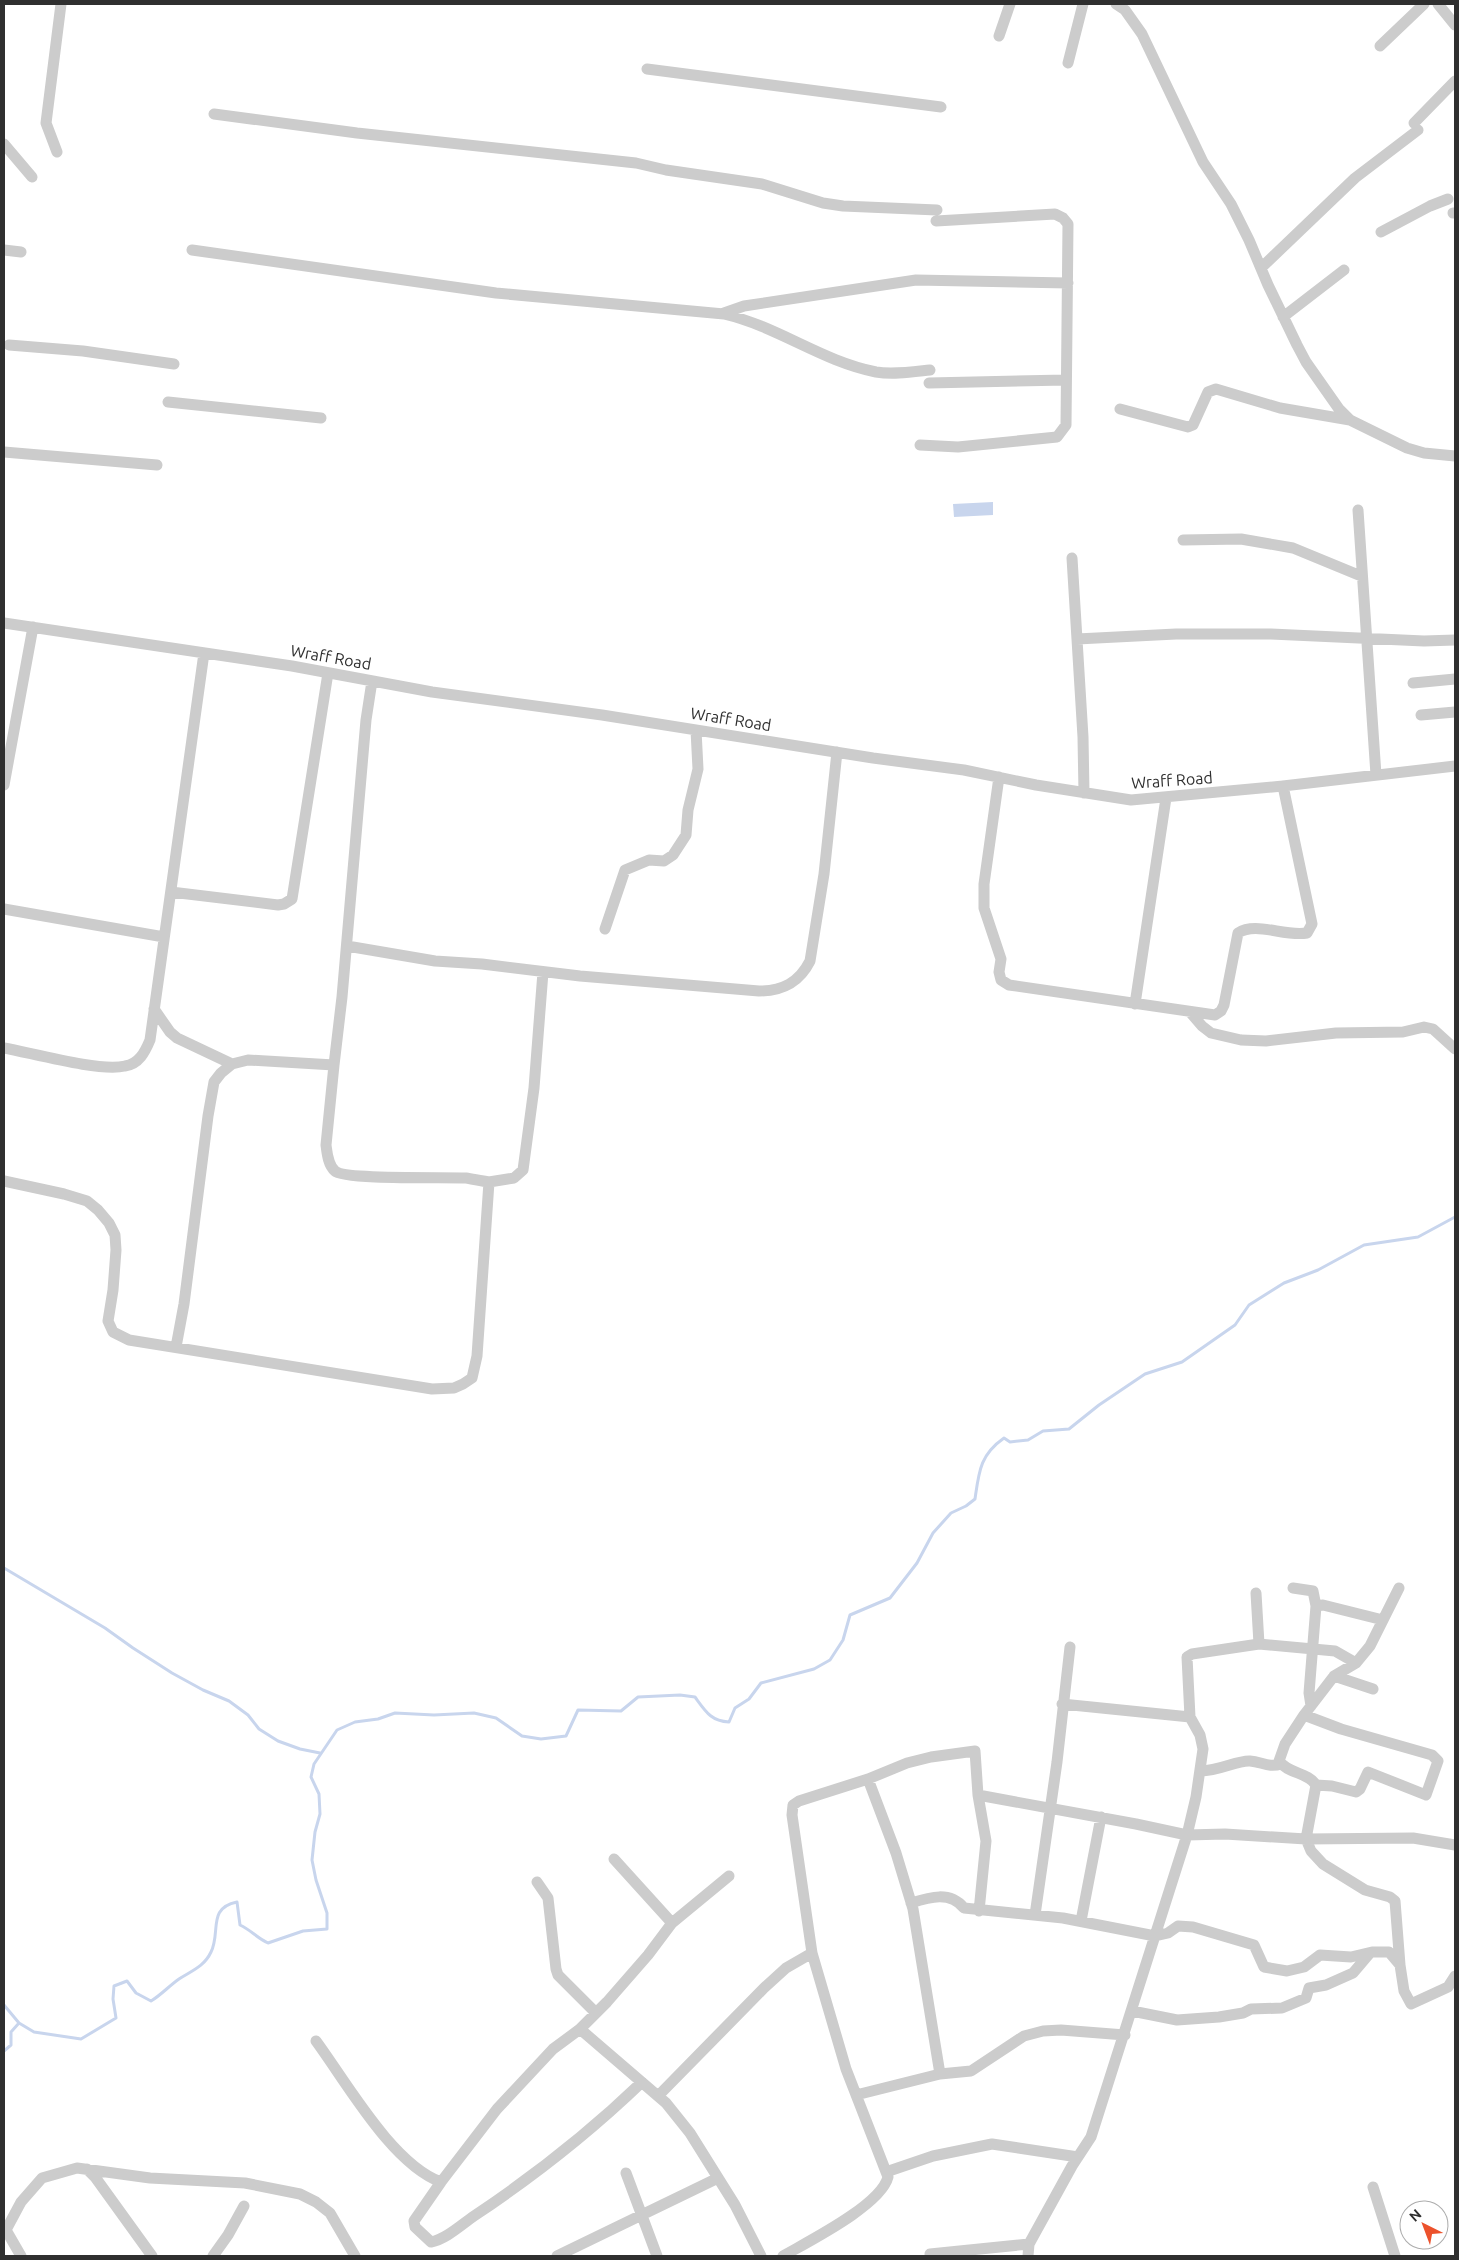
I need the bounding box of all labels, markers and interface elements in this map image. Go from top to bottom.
street label: Wraff Road [289,641,373,673]
street label: Wraff Road [689,704,773,734]
street label: Wraff Road [1131,768,1213,792]
north arrow [1399,2200,1449,2250]
text: N [1406,2206,1425,2225]

